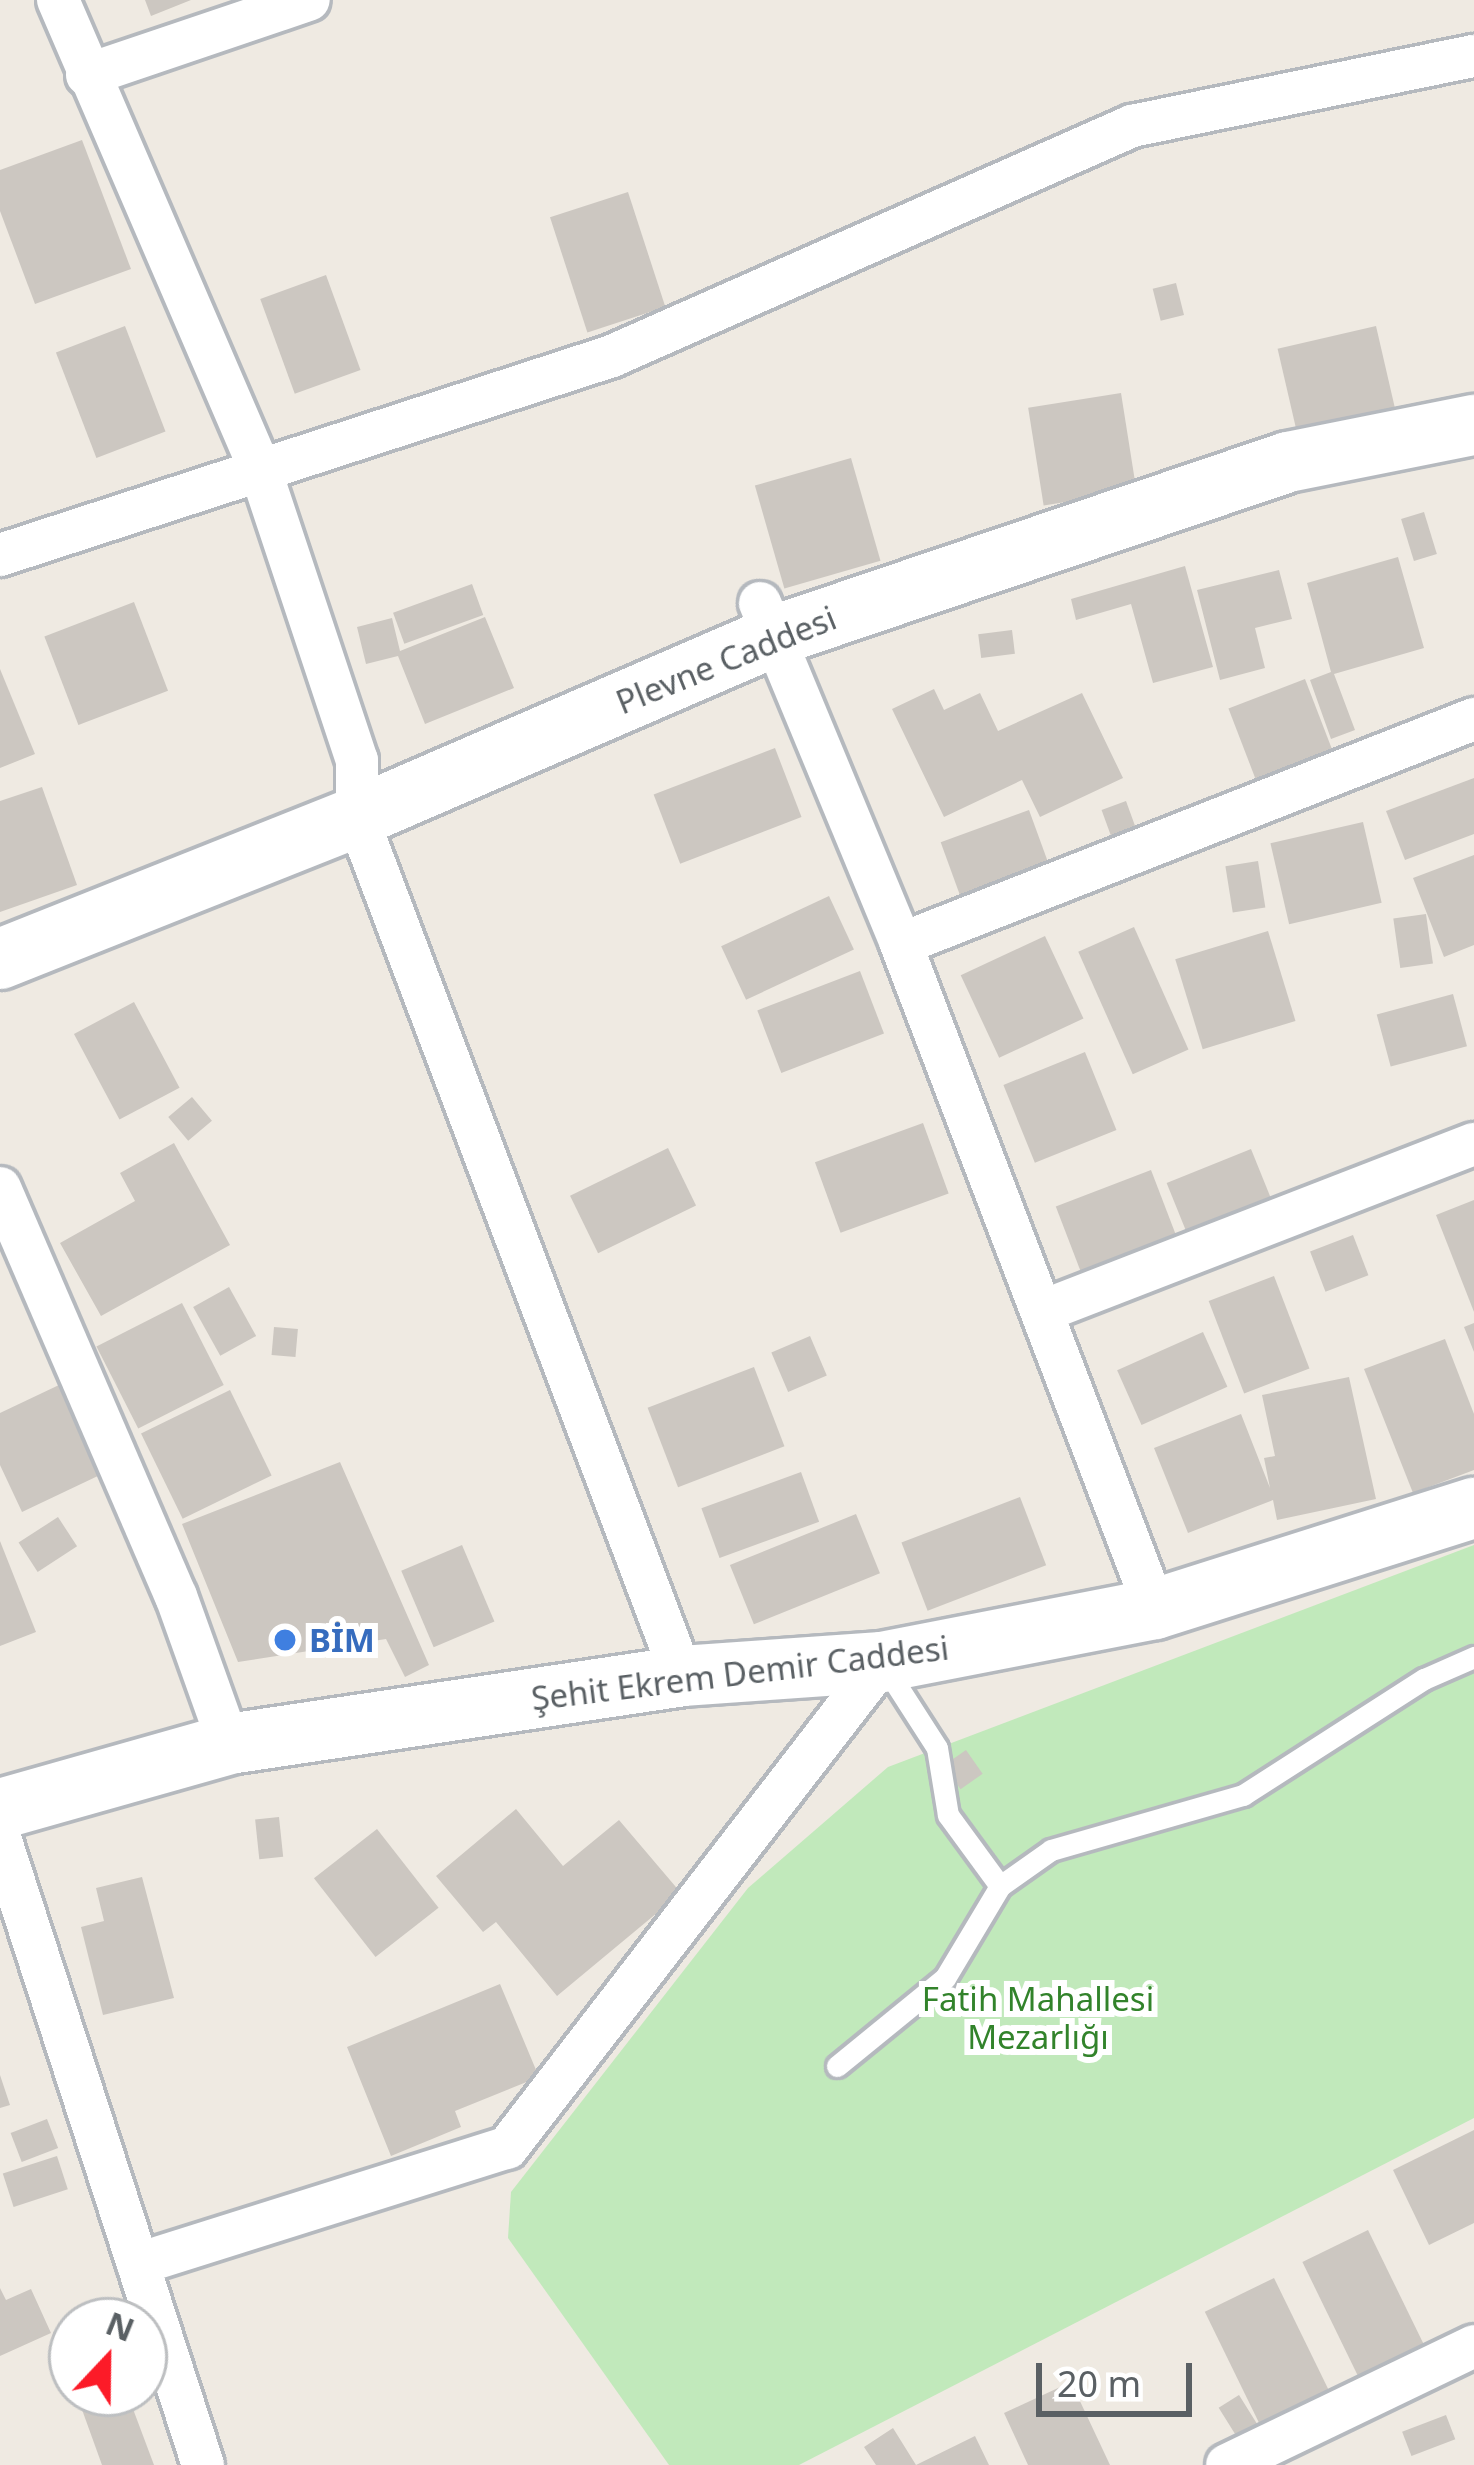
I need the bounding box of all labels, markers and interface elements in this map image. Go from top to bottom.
street label: Plevne Caddesi [610,598,842,722]
place label: BİM [309,1620,375,1660]
marker: BİM [272,1627,298,1653]
street label: Şehit Ekrem Demir Caddesi [529,1628,951,1718]
park label: Fatih Mahallesi Mezarlığı [922,1979,1154,2057]
north arrow [48,2297,168,2417]
text: N [100,2300,141,2352]
scale bar [1042,2339,1198,2413]
text: 20 m [1057,2359,1141,2408]

